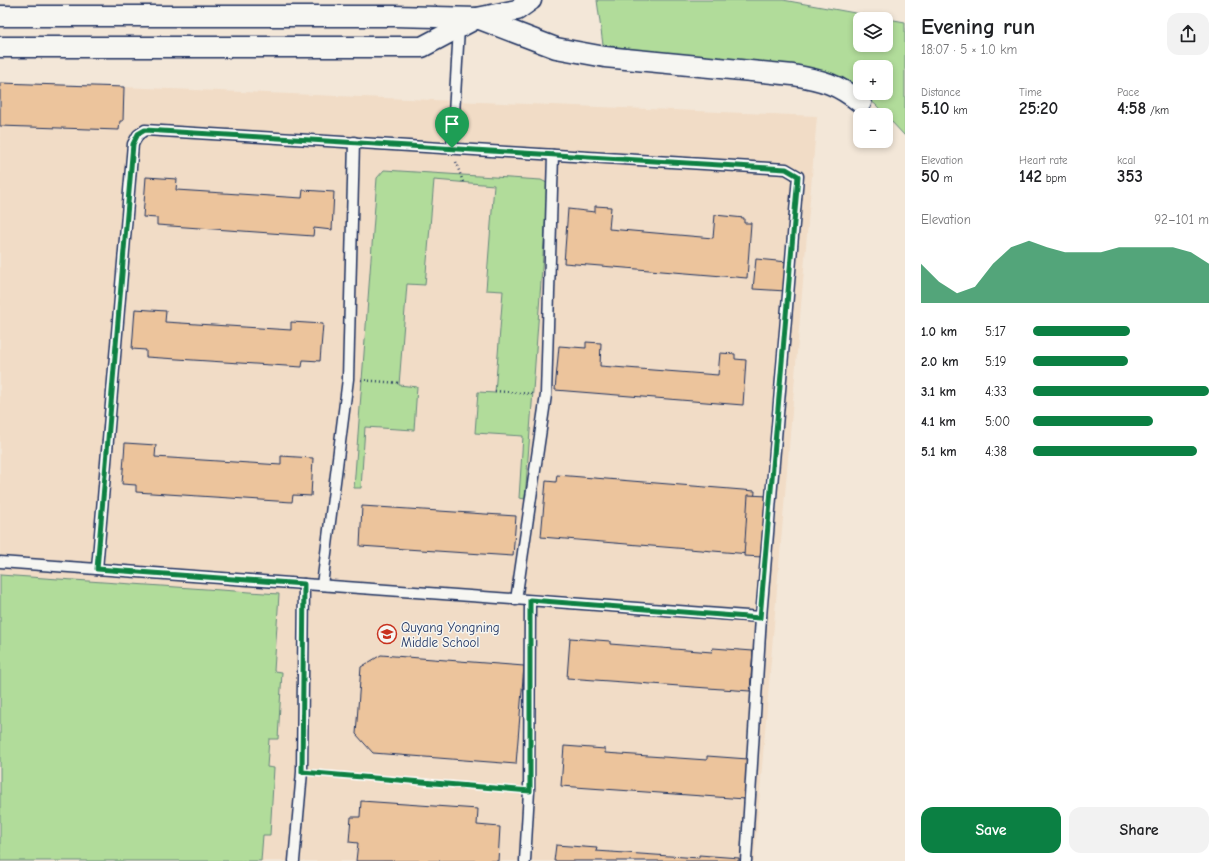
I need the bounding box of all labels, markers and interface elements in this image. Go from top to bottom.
map controls [853,12,893,148]
button: layers [853,12,893,52]
button: share [1167,13,1209,55]
text: Evening run [921,14,1035,40]
text: 18:07 · 5 × 1.0 km [921,42,1017,57]
button: + [853,60,893,100]
text: Distance [921,86,960,99]
text: Time [1019,86,1042,99]
text: Pace [1117,86,1139,99]
text: 5.10 [921,99,950,118]
text: 25:20 [1019,99,1058,118]
text: 4:58 [1117,99,1146,118]
text: km [950,104,968,117]
text: /km [1146,104,1169,117]
pin [435,107,469,148]
button: − [853,108,893,148]
icon: arrive [441,113,463,135]
text: Elevation [921,154,963,167]
text: Heart rate [1019,154,1068,167]
text: kcal [1117,154,1135,167]
text: 50 [921,167,940,186]
text: 142 [1019,167,1042,186]
text: 353 [1117,167,1143,186]
text: m [940,172,953,185]
text: bpm [1042,172,1066,185]
text: Elevation [921,212,971,227]
text: 92–101 m [1154,212,1209,227]
text: 1.0 km [921,324,957,339]
text: 5:17 [985,324,1006,339]
text: 2.0 km [921,354,959,369]
text: 5:19 [985,354,1006,369]
text: 3.1 km [921,384,956,399]
text: 4:33 [985,384,1007,399]
text: 4.1 km [921,414,956,429]
text: 5:00 [985,414,1010,429]
text: 5.1 km [921,444,957,459]
text: 4:38 [985,444,1007,459]
place label: Quyang Yongning Middle School [401,620,500,650]
school or university icon: Quyang Yongning Middle School [376,623,398,645]
button: Save [921,807,1061,853]
button: Share [1069,807,1209,853]

